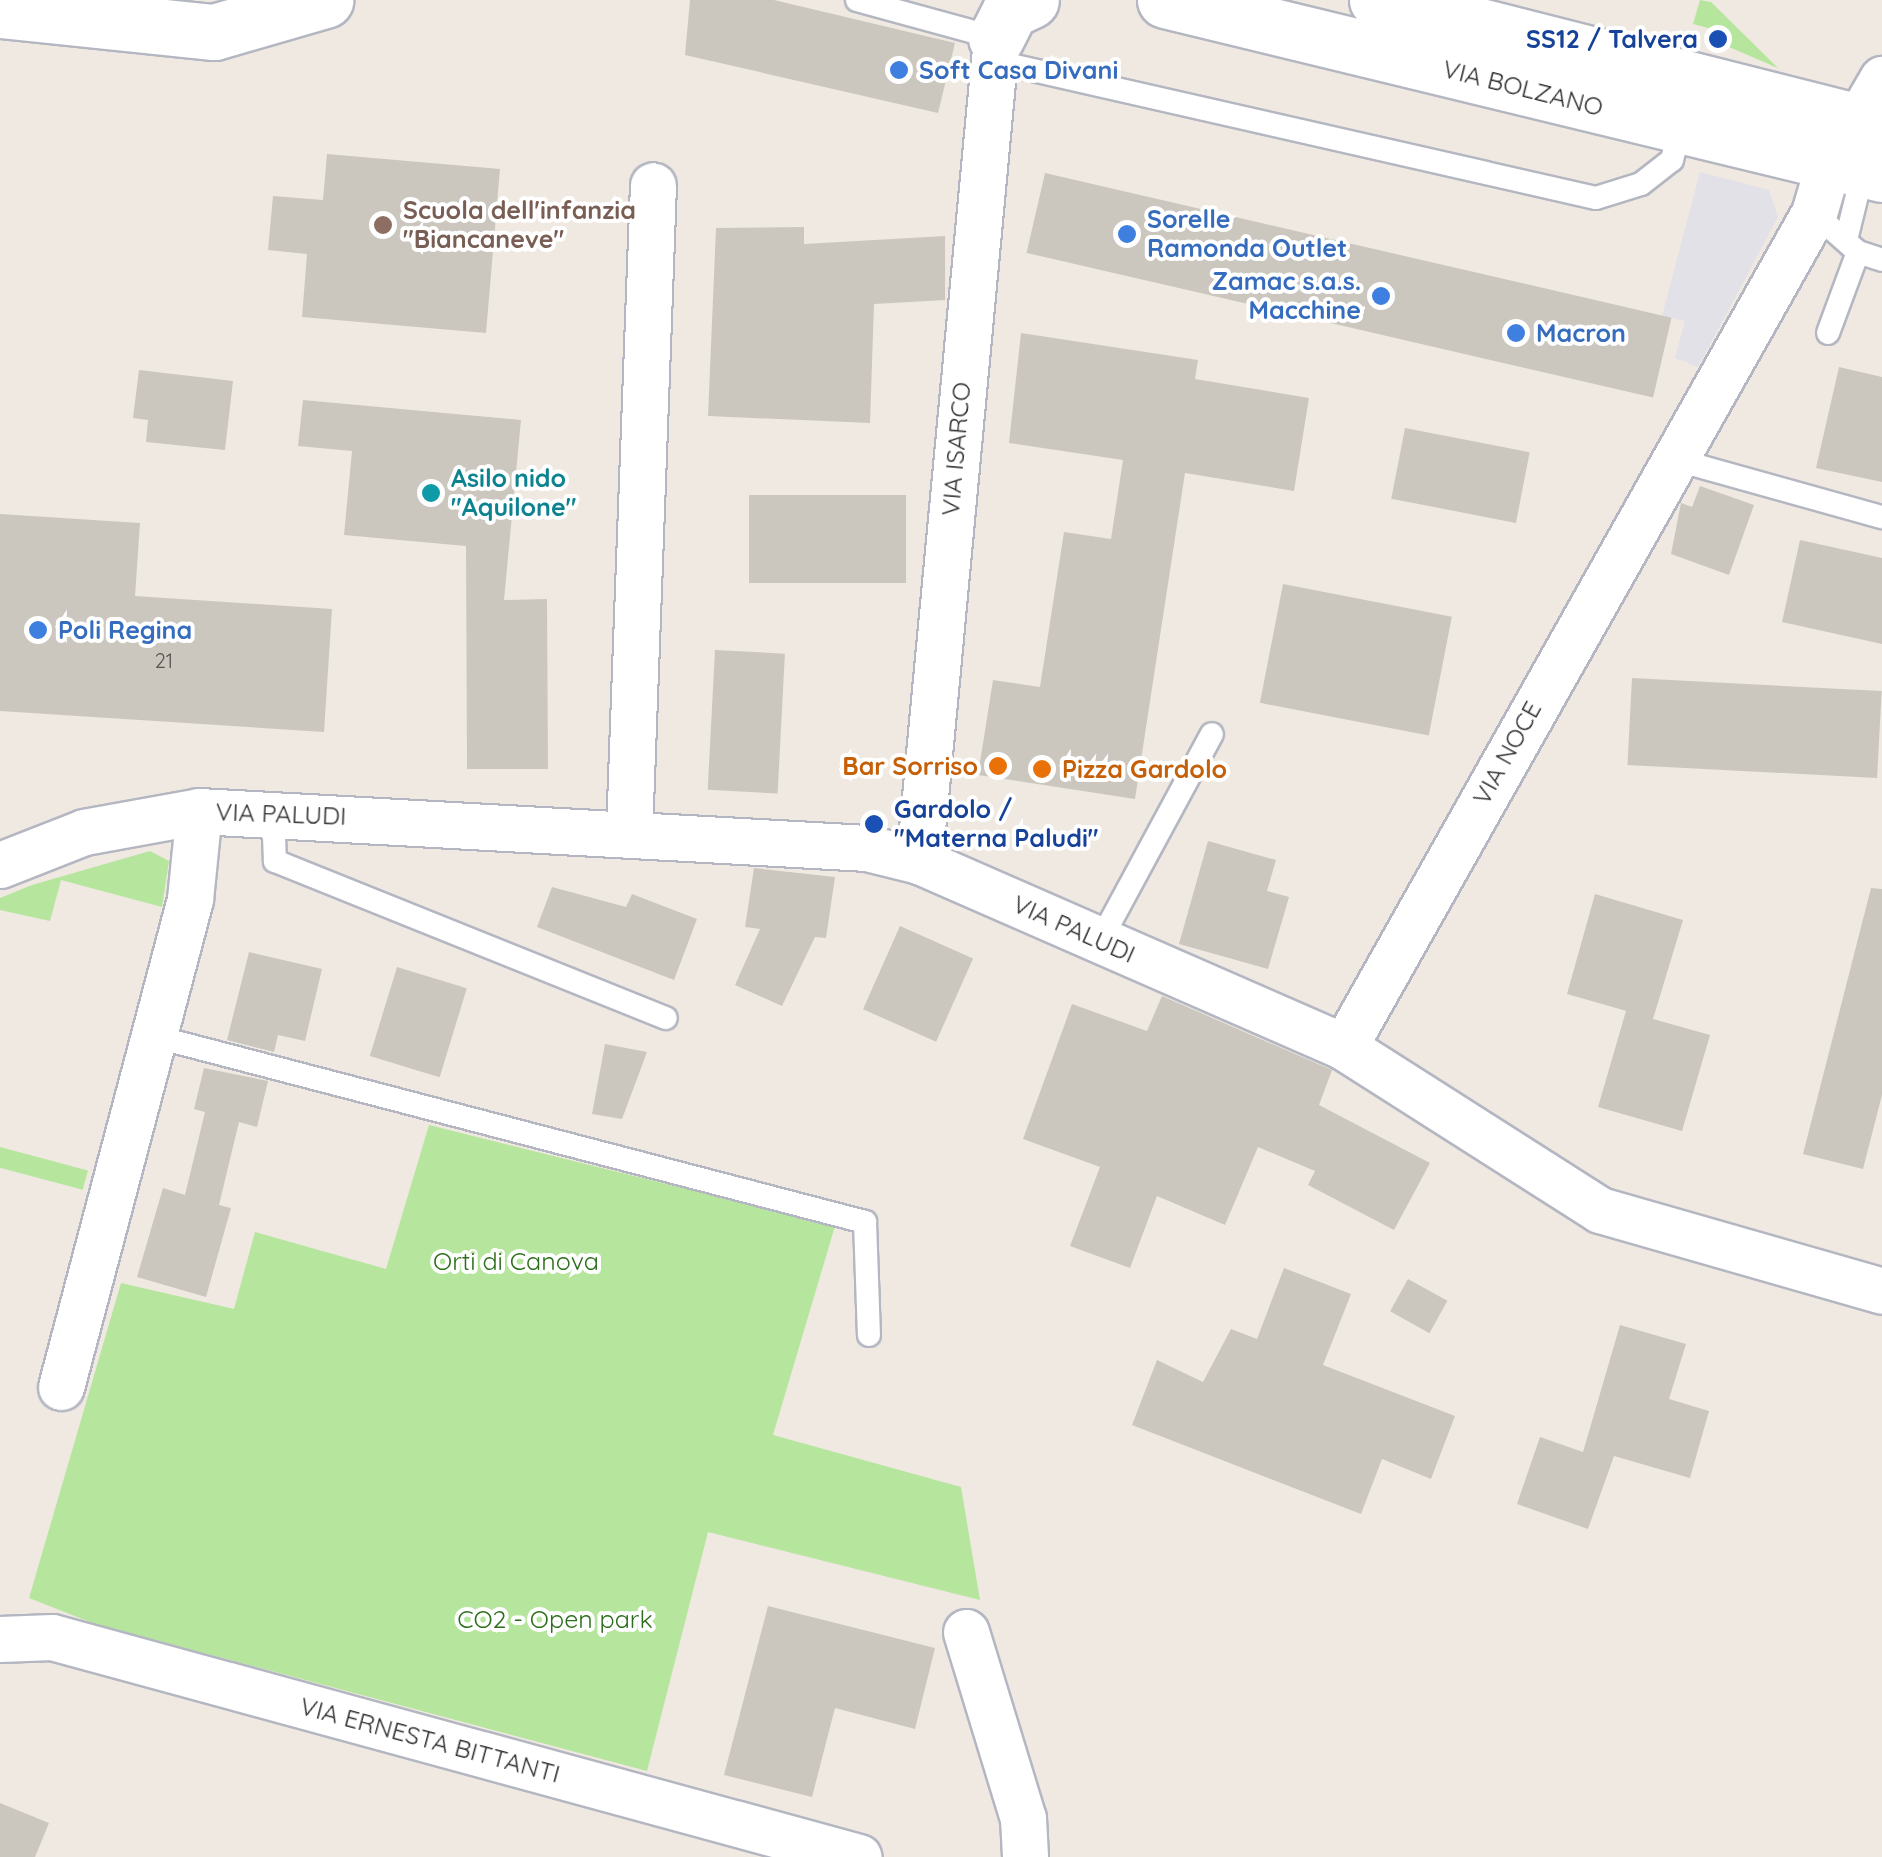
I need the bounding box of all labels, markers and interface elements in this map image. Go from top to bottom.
place label: SS12 / Talvera [1526,24,1698,54]
marker: SS12 / Talvera [1707,28,1729,50]
street label: VIA BOLZANO [1440,54,1606,122]
place label: Soft Casa Divani [919,55,1118,85]
marker: Soft Casa Divani [888,59,910,81]
place label: Scuola dell'infanzia "Biancaneve" [403,196,636,255]
place label: Sorelle Ramonda Outlet [1147,205,1347,264]
marker: Scuola dell'infanzia "Biancaneve" [372,214,394,236]
marker: Sorelle Ramonda Outlet [1116,223,1138,245]
place label: Zamac s.a.s. Macchine [1212,267,1361,326]
marker: Zamac s.a.s. Macchine [1370,285,1392,307]
place label: Macron [1536,318,1626,348]
marker: Macron [1505,322,1527,344]
street label: VIA ISARCO [935,381,977,517]
place label: Asilo nido "Aquilone" [451,464,576,523]
marker: Asilo nido "Aquilone" [420,482,442,504]
place label: Poli Regina [58,615,192,645]
marker: Poli Regina [27,619,49,641]
house number: 21 [155,648,173,672]
street label: VIA NOCE [1466,696,1548,810]
place label: Bar Sorriso [842,751,978,781]
place label: Pizza Gardolo [1062,754,1227,784]
marker: Bar Sorriso [987,755,1009,777]
marker: Pizza Gardolo [1031,758,1053,780]
place label: Gardolo / "Materna Paludi" [894,795,1099,854]
street label: VIA PALUDI [215,797,347,831]
marker: Gardolo / "Materna Paludi" [863,813,885,835]
street label: VIA PALUDI [1008,889,1140,969]
park label: Orti di Canova [433,1246,599,1276]
park label: CO2 - Open park [457,1604,653,1634]
street label: VIA ERNESTA BITTANTI [297,1691,563,1789]

